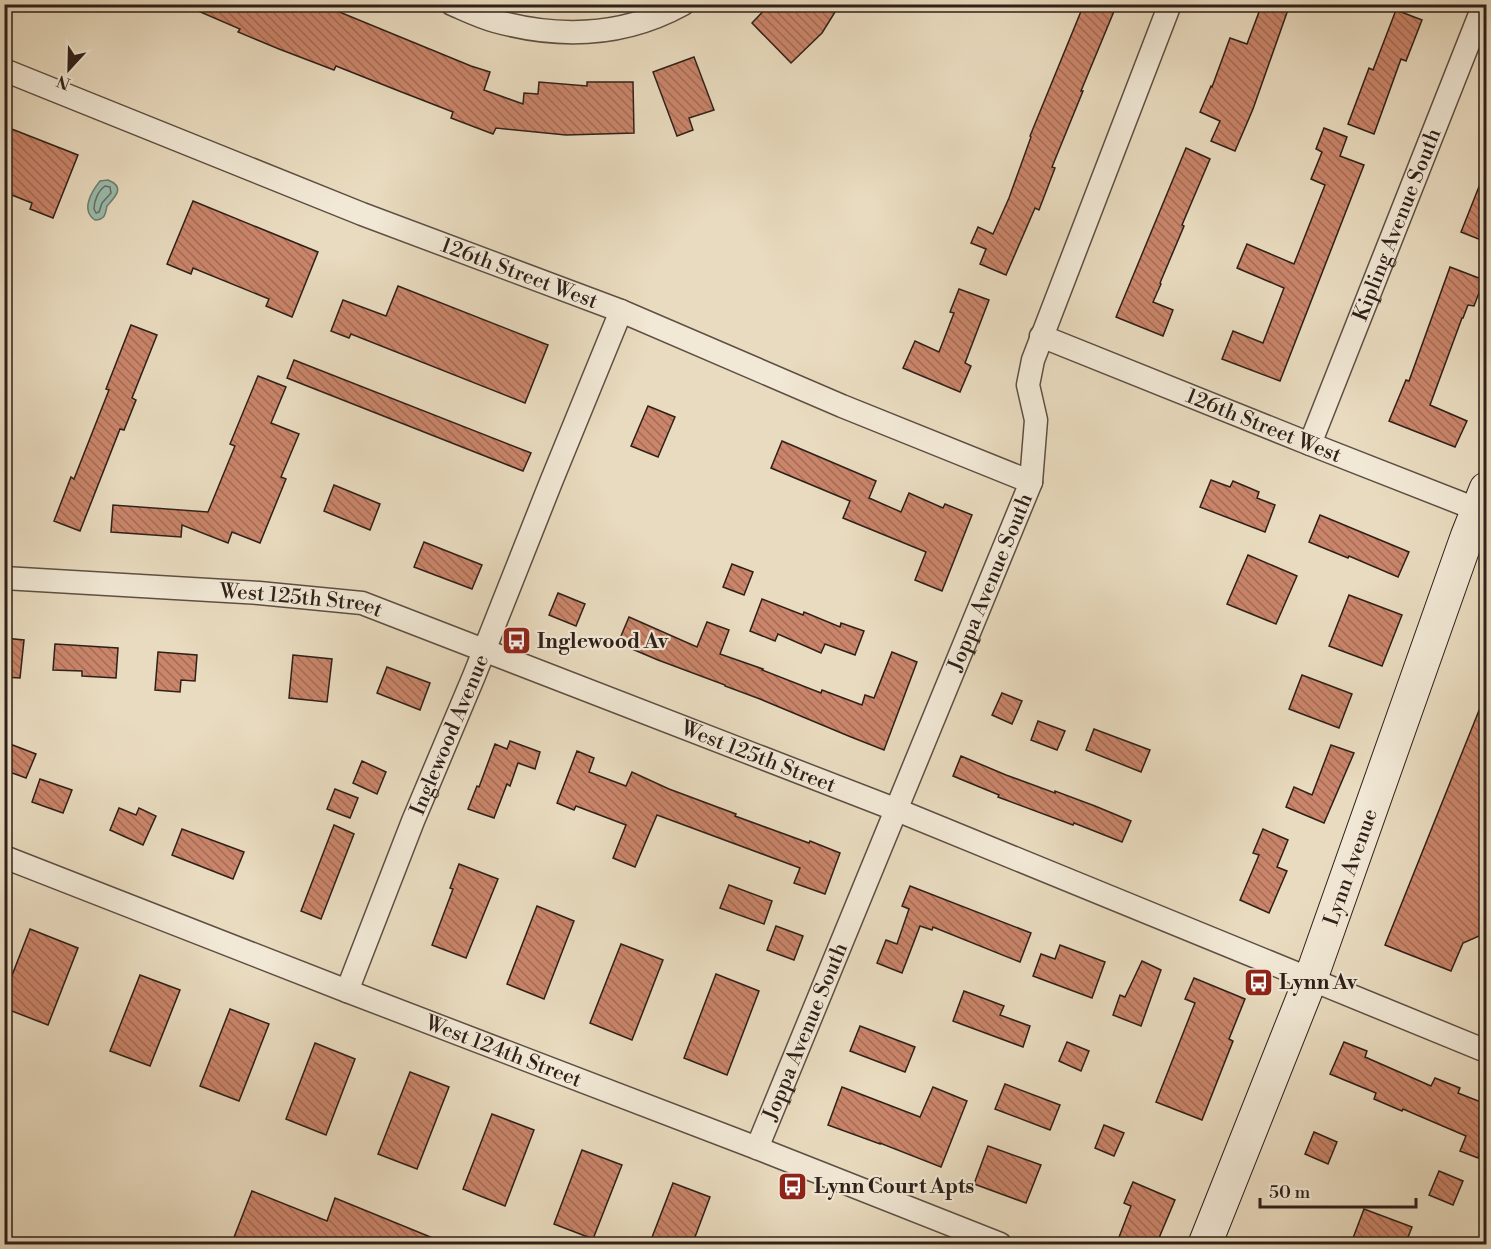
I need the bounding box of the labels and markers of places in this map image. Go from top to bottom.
bus stop icon: Inglewood Av [500,625,532,657]
place label: Inglewood Av [537,629,669,655]
bus stop icon: Lynn Av [1242,966,1274,998]
place label: Lynn Av [1279,970,1358,996]
bus stop icon: Lynn Court Apts [777,1170,809,1202]
place label: Lynn Court Apts [814,1174,974,1200]

